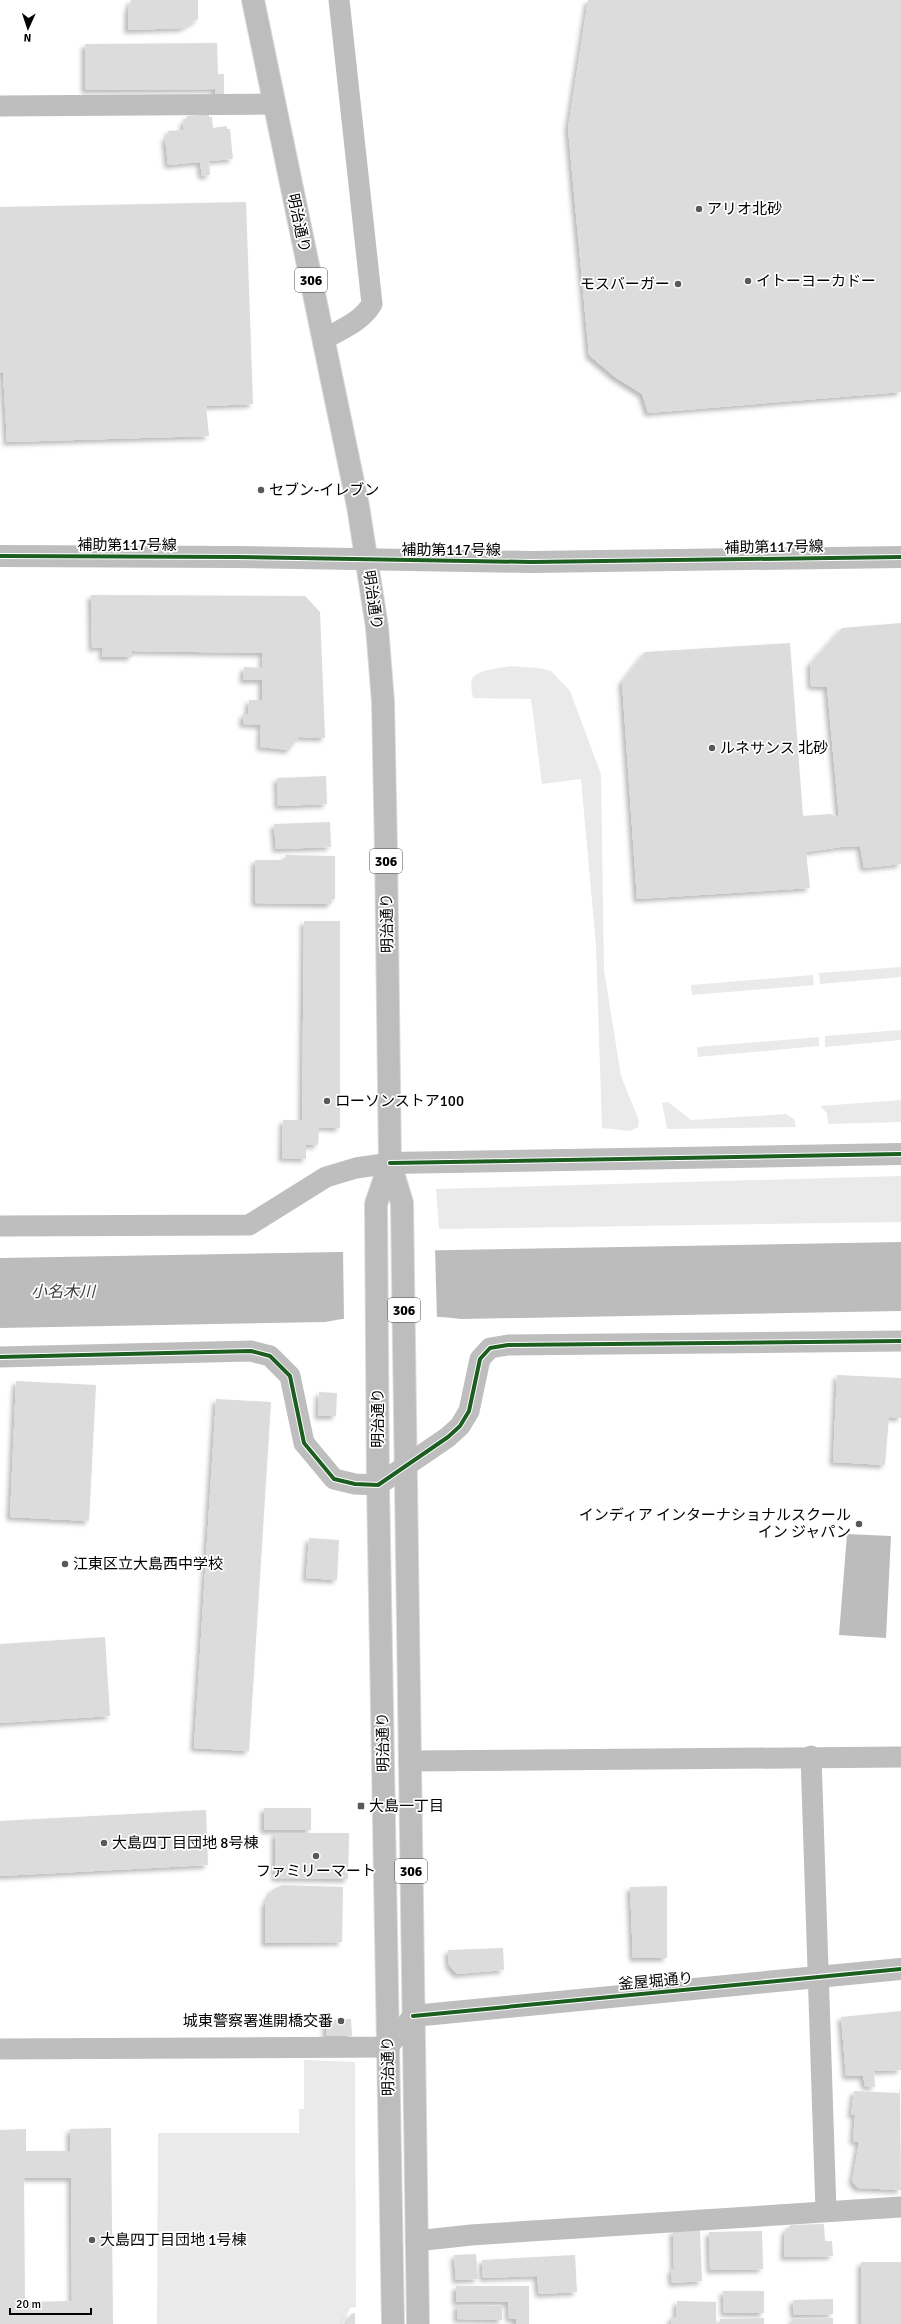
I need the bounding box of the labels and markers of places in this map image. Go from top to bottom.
place label: アリオ北砂 [707,200,782,218]
marker: アリオ北砂 [694,204,704,214]
place label: イトーヨーカドー [756,272,876,290]
place label: モスバーガー [580,275,670,293]
marker: イトーヨーカドー [743,276,753,286]
marker: モスバーガー [673,279,683,289]
place label: セブン-イレブン [269,481,379,499]
marker: セブン-イレブン [256,485,266,495]
place label: ルネサンス 北砂 [720,739,828,757]
marker: ルネサンス 北砂 [707,743,717,753]
place label: ローソンストア100 [335,1092,464,1110]
marker: ローソンストア100 [322,1096,332,1106]
place label: インディア インターナショナルスクール イン ジャパン [579,1506,851,1541]
marker: インディア インターナショナルスクール イン ジャパン [854,1519,864,1529]
place label: 江東区立大島西中学校 [73,1555,223,1573]
marker: 江東区立大島西中学校 [60,1559,70,1569]
place label: 大島一丁目 [369,1797,444,1815]
marker: 大島一丁目 [356,1801,366,1811]
place label: 大島四丁目団地 8号棟 [112,1834,258,1852]
marker: 大島四丁目団地 8号棟 [99,1838,109,1848]
marker: ファミリーマート [311,1851,321,1861]
place label: ファミリーマート [256,1862,376,1880]
place label: 城東警察署進開橋交番 [183,2012,333,2030]
marker: 城東警察署進開橋交番 [336,2016,346,2026]
place label: 大島四丁目団地 1号棟 [100,2231,246,2249]
marker: 大島四丁目団地 1号棟 [87,2235,97,2245]

